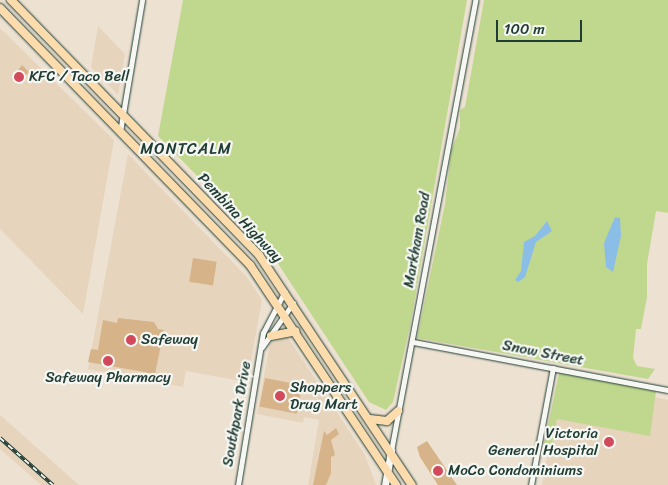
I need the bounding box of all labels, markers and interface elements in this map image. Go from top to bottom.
scale bar [498,10,584,42]
text: 100 m [504,16,545,42]
place label: KFC / Taco Bell [29,68,130,86]
marker: KFC / Taco Bell [13,71,25,83]
district label: MONTCALM [140,139,232,159]
street label: Pembina Highway [194,169,286,267]
street label: Markham Road [400,191,434,289]
place label: Safeway [141,331,198,349]
marker: Safeway [125,334,137,346]
street label: Snow Street [501,336,585,370]
marker: Safeway Pharmacy [102,355,114,367]
street label: Southpark Drive [219,360,255,468]
place label: Safeway Pharmacy [45,369,171,387]
place label: Shoppers Drug Mart [290,378,357,413]
marker: Shoppers Drug Mart [274,390,286,402]
place label: Victoria General Hospital [488,424,598,459]
marker: Victoria General Hospital [602,435,616,449]
place label: MoCo Condominiums [448,462,583,480]
marker: MoCo Condominiums [432,465,444,477]

